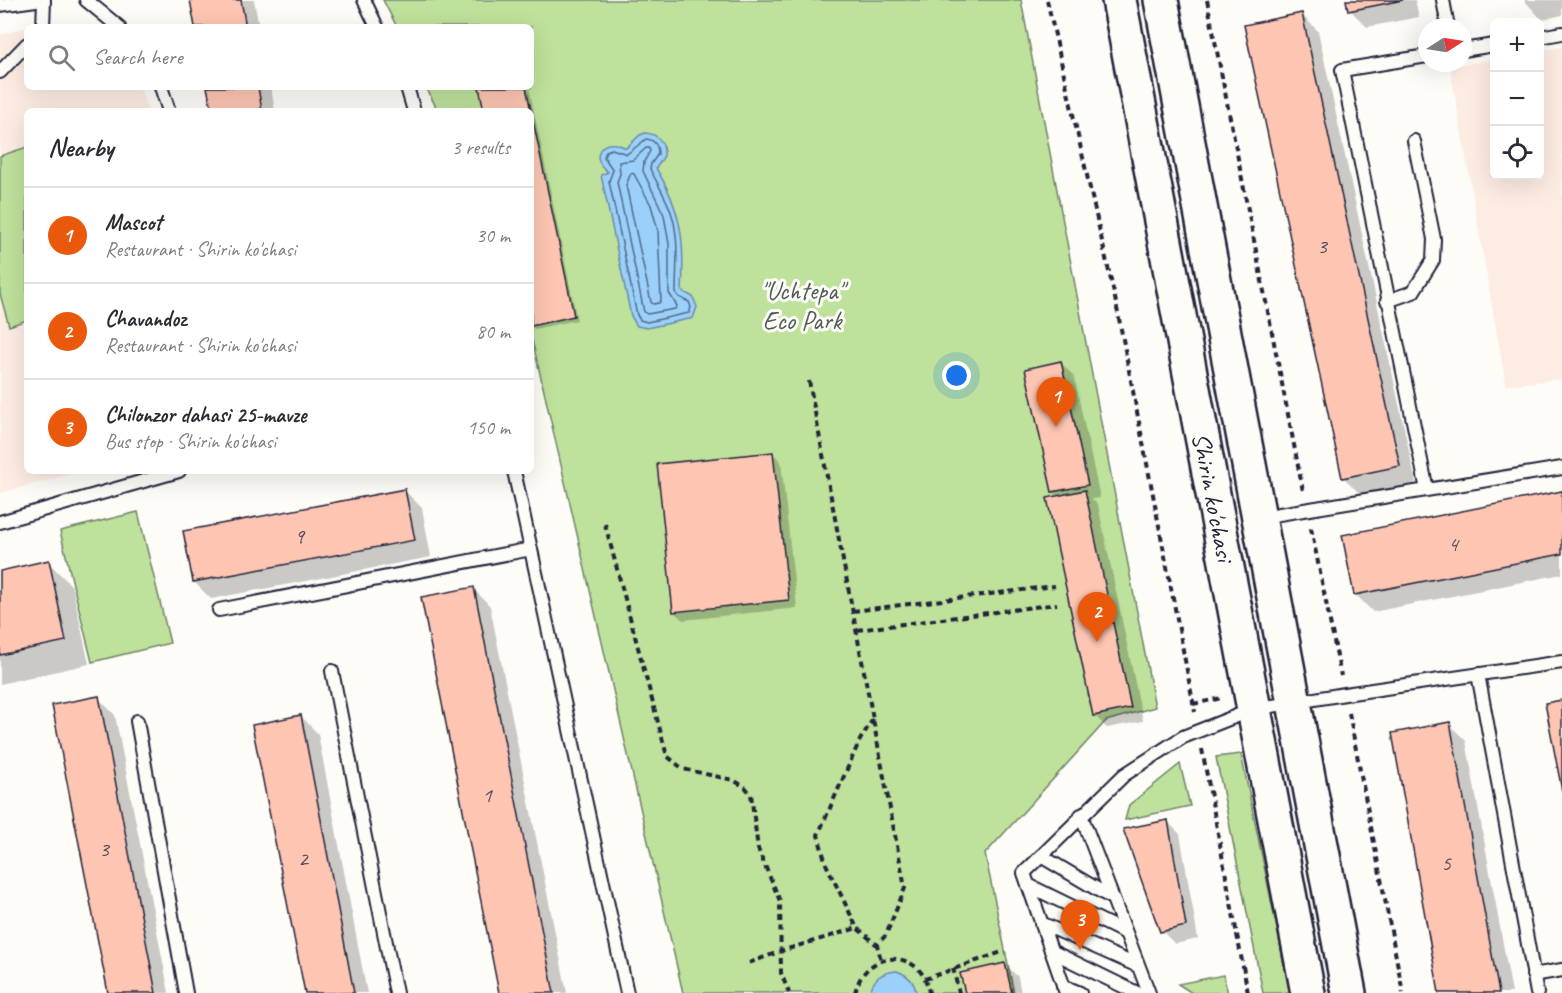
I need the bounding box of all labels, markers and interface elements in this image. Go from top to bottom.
north arrow [1418,18,1472,72]
map controls [1490,18,1544,180]
button: + [1490,18,1544,72]
search box [24,24,534,90]
icon: search [45,41,78,74]
text: Search here [93,43,183,71]
button: − [1490,72,1544,126]
button: locate [1490,126,1544,180]
text: Nearby [48,131,113,164]
text: 3 results [451,135,510,160]
text: Mascot [105,209,162,237]
text: 1 [63,223,72,248]
text: 30 m [476,223,510,248]
house number: 3 [1317,232,1329,260]
text: Restaurant · Shirin ko'chasi [105,237,296,262]
park label: "Uchtepa" Eco Park [760,274,848,337]
text: Chavandoz [105,305,186,333]
text: 2 [63,319,72,344]
text: 80 m [476,319,510,344]
text: Restaurant · Shirin ko'chasi [105,333,296,358]
your location [942,361,971,390]
pin: 1 [1036,378,1076,427]
text: Chilonzor dahasi 25-mavze [105,401,306,429]
text: 3 [63,415,72,440]
text: 150 m [467,415,510,440]
text: Bus stop · Shirin ko'chasi [105,429,276,454]
street label: Shirin ko'chasi [1184,430,1242,567]
house number: 9 [294,522,306,550]
house number: 4 [1448,530,1460,558]
pin: 2 [1078,592,1116,642]
house number: 1 [482,781,493,809]
house number: 3 [99,835,111,863]
house number: 2 [298,845,310,873]
house number: 5 [1441,849,1452,877]
pin: 3 [1060,900,1100,950]

